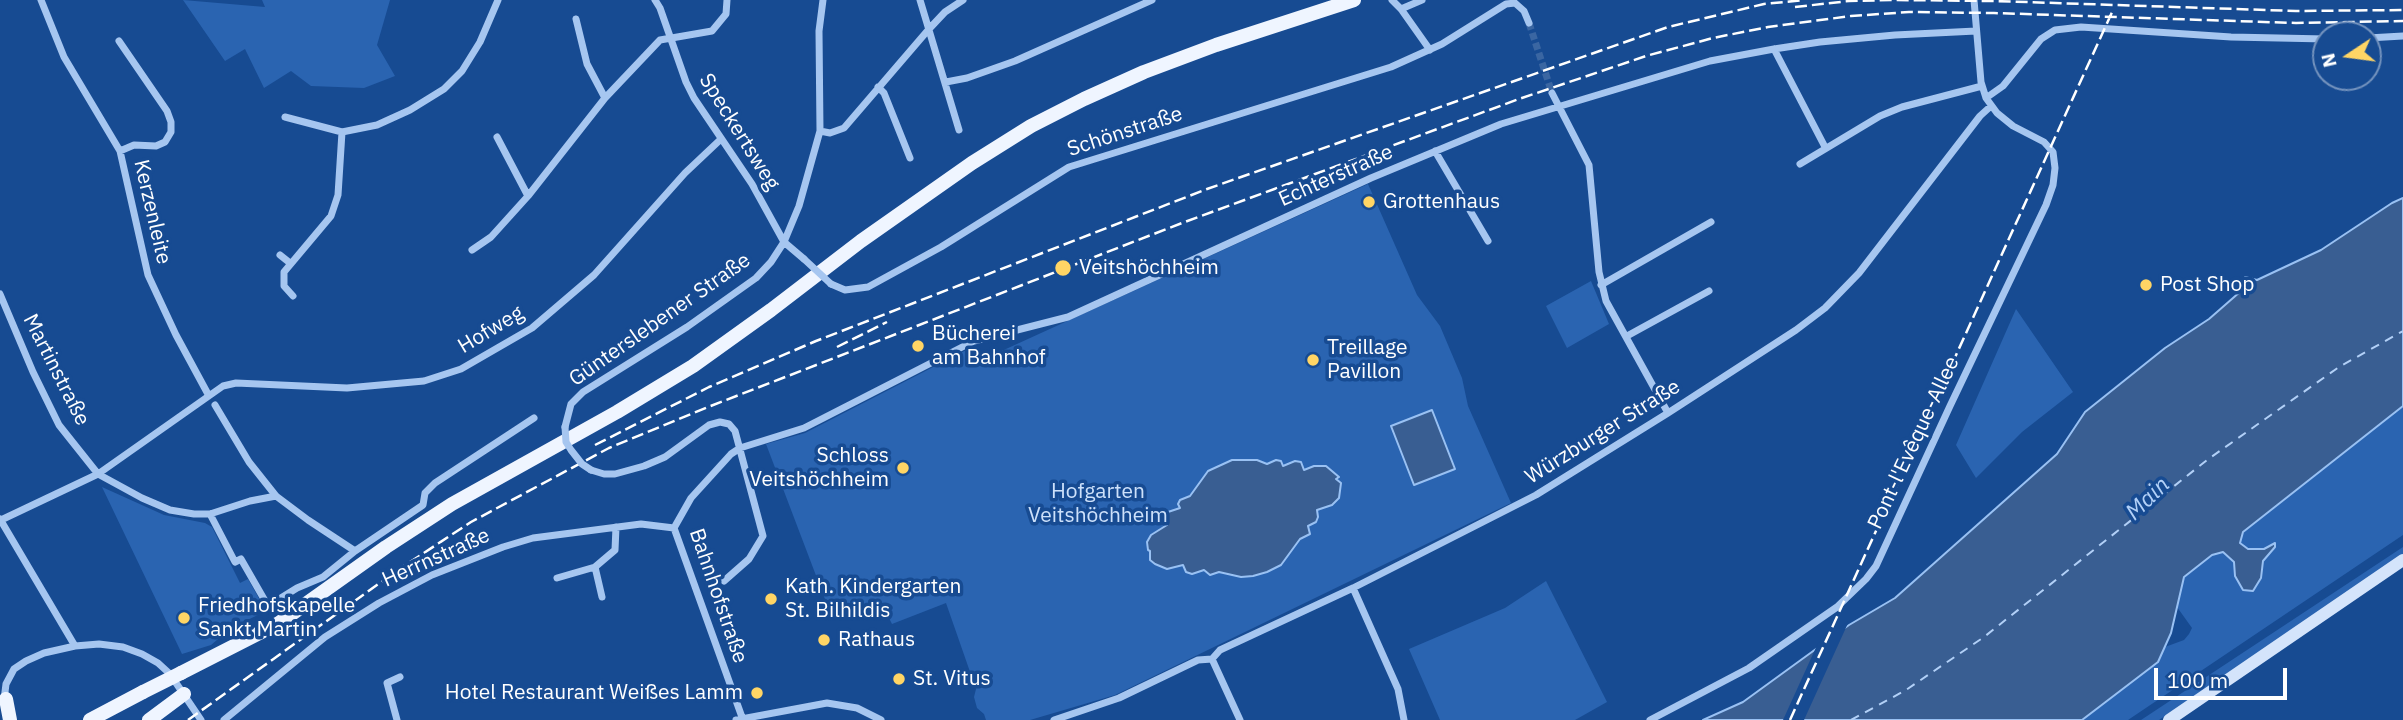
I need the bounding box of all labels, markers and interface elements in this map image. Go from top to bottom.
north arrow [2312,21,2382,91]
text: N [2315,51,2342,70]
street label: Speckertsweg [693,69,785,195]
street label: Schönstraße [1064,102,1186,162]
street label: Echterstraße [1275,140,1397,212]
street label: Kerzenleite [128,157,176,267]
place label: Grottenhaus [1383,189,1500,215]
marker: Grottenhaus [1361,194,1377,210]
street label: Günterslebener Straße [564,248,756,392]
place label: Veitshöchheim [1079,255,1219,281]
marker: Veitshöchheim [1053,258,1073,278]
place label: Post Shop [2160,272,2255,298]
marker: Post Shop [2138,277,2154,293]
street label: Hofweg [454,301,528,359]
street label: Martinstraße [17,310,95,430]
place label: Bücherei am Bahnhof [932,321,1046,371]
place label: Treillage Pavillon [1327,335,1407,385]
marker: Bücherei am Bahnhof [910,338,926,354]
marker: Treillage Pavillon [1305,352,1321,368]
street label: Pont-l'Evêque-Allee [1863,353,1965,533]
street label: Würzburger Straße [1521,374,1685,490]
place label: Schloss Veitshöchheim [749,443,889,493]
marker: Schloss Veitshöchheim [895,460,911,476]
water label: Main [2120,472,2176,526]
park label: Hofgarten Veitshöchheim [1028,479,1168,529]
street label: Herrnstraße [378,523,494,593]
street label: Bahnhofstraße [683,526,753,666]
place label: Kath. Kindergarten St. Bilhildis [785,574,961,624]
marker: Kath. Kindergarten St. Bilhildis [763,591,779,607]
place label: Friedhofskapelle Sankt Martin [198,593,355,643]
marker: Friedhofskapelle Sankt Martin [176,610,192,626]
place label: Rathaus [838,627,915,653]
marker: Rathaus [816,632,832,648]
scale bar [2158,654,2291,698]
place label: St. Vitus [913,666,991,692]
text: 100 m [2167,666,2228,694]
marker: St. Vitus [891,671,907,687]
place label: Hotel Restaurant Weißes Lamm [445,680,743,706]
marker: Hotel Restaurant Weißes Lamm [749,685,765,701]

